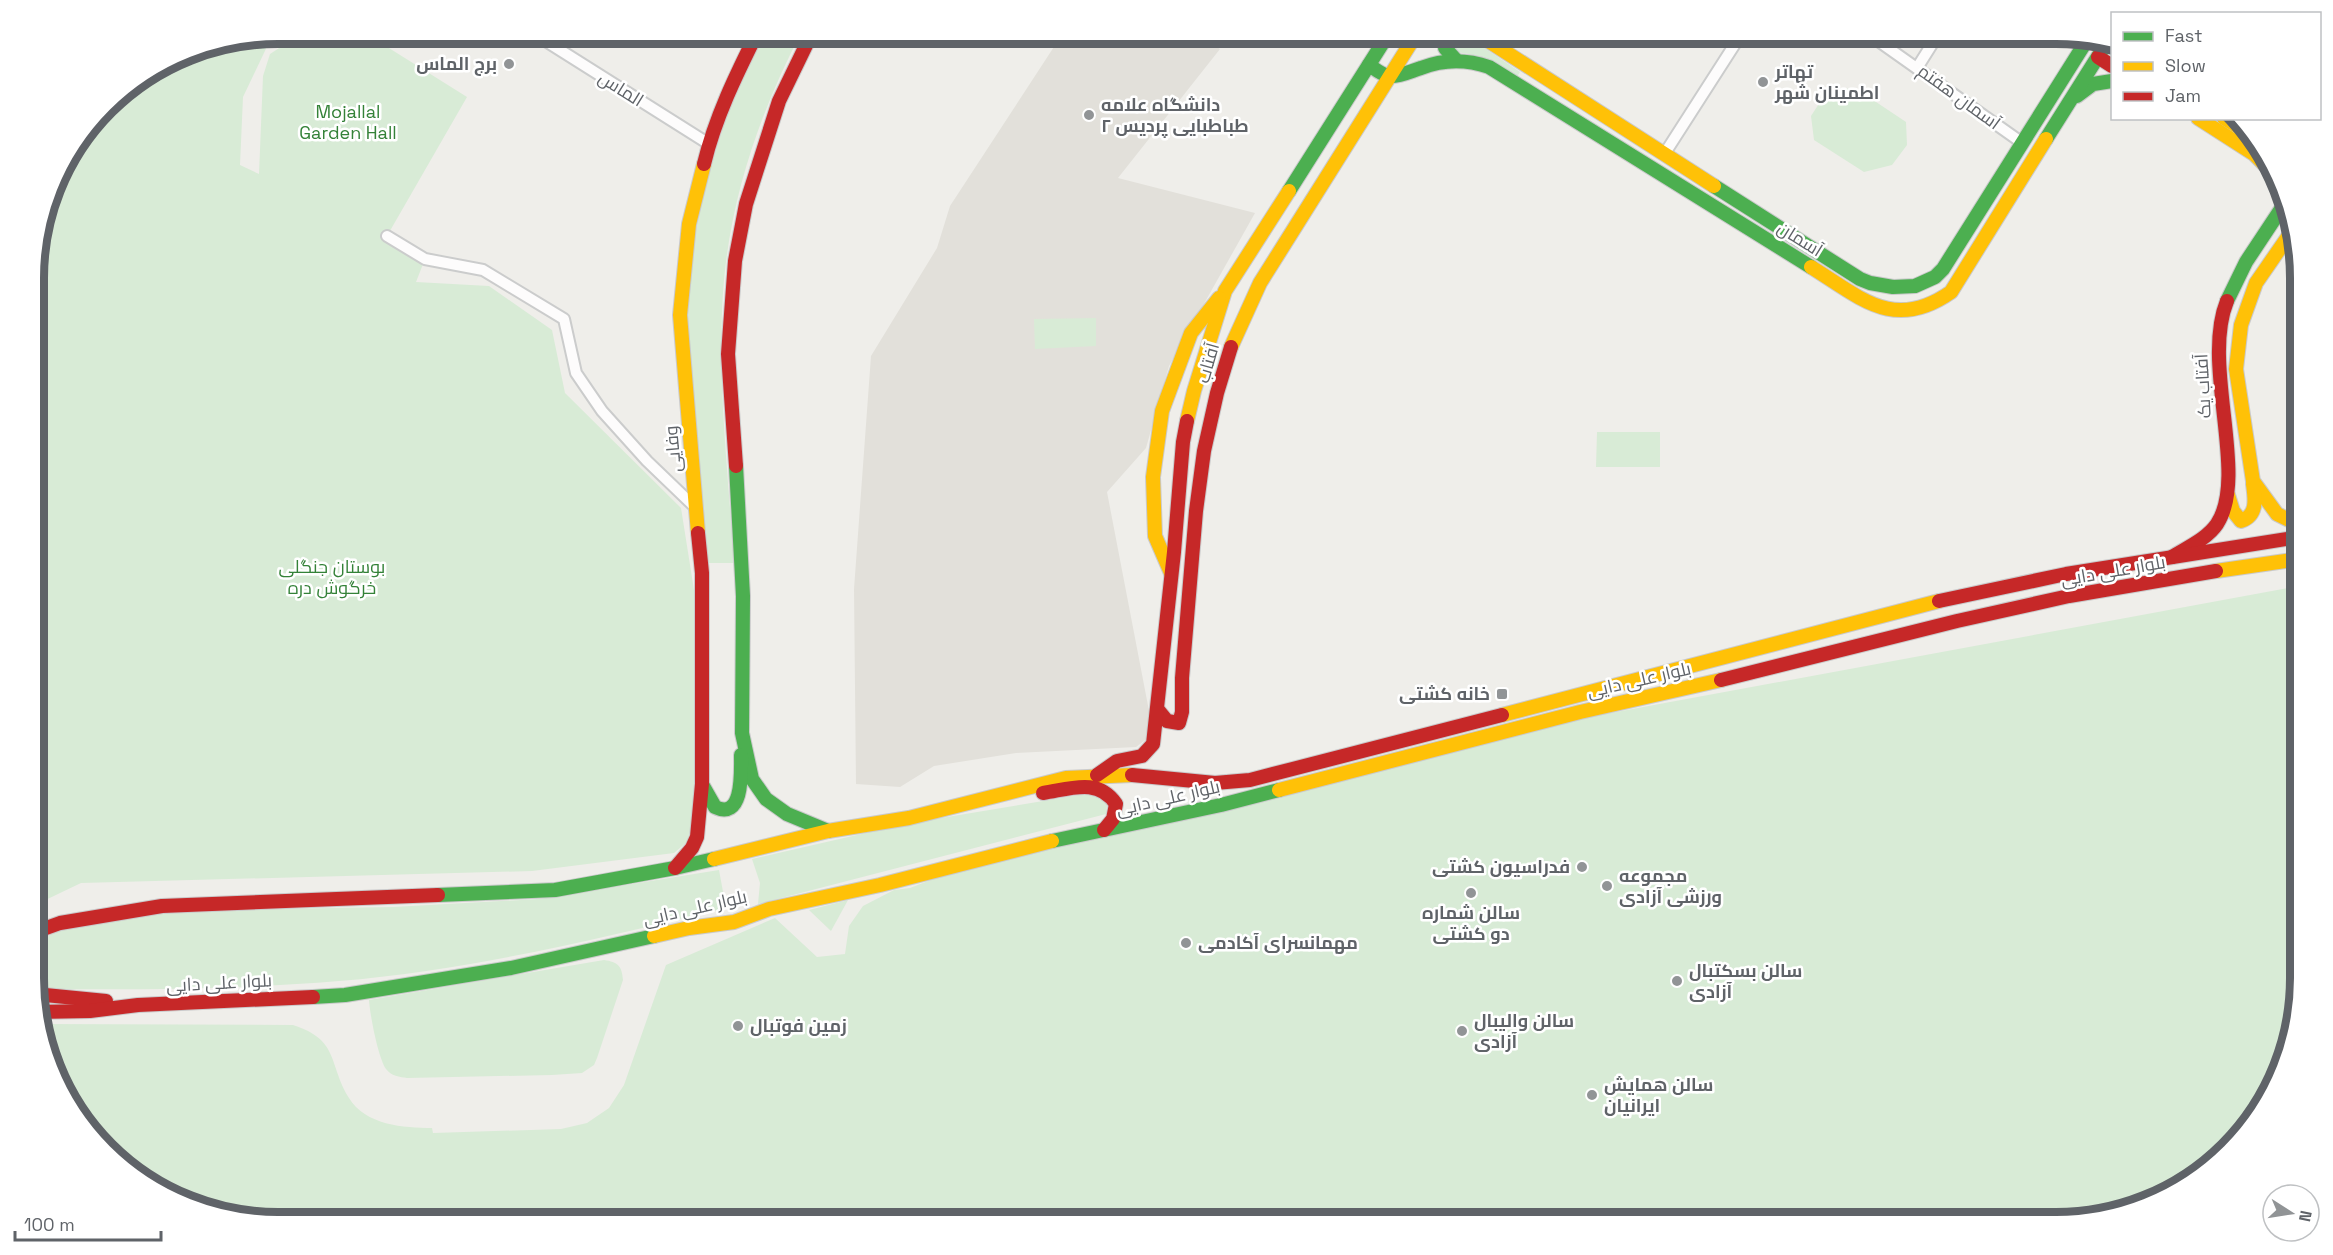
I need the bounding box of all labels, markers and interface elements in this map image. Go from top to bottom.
legend [2111,12,2321,120]
text: Fast [2165,24,2202,47]
place label: برج الماس [416,52,497,76]
text: Slow [2165,54,2206,77]
marker: برج الماس [502,57,516,71]
street label: آسمان هفتم [1913,59,2005,135]
place label: تهاتر اطمینان شهر [1774,60,1880,104]
street label: الماس [594,66,648,111]
marker: تهاتر اطمینان شهر [1756,75,1770,89]
text: Jam [2165,84,2201,107]
place label: دانشگاه علامه طباطبایی پردیس ۲ [1101,93,1249,138]
park label: Mojallal Garden Hall [299,100,397,144]
marker: دانشگاه علامه طباطبایی پردیس ۲ [1082,108,1096,122]
street label: آسمان [1773,216,1827,261]
street label: آفتاب [1191,340,1224,386]
street label: آفتاب یک [2189,353,2216,419]
street label: وفایی [659,425,686,473]
street label: بلوار علی دایی [2059,550,2167,591]
park label: بوستان جنگلی خرگوش دره [279,555,385,599]
street label: بلوار علی دایی [1585,656,1693,703]
place label: خانه کشتی [1399,682,1490,705]
marker: خانه کشتی [1495,687,1509,701]
street label: بلوار علی دایی [1114,774,1222,821]
place label: فدراسیون کشتی [1432,855,1570,878]
marker: فدراسیون کشتی [1575,860,1589,874]
place label: مجموعه ورزشی آزادی [1619,864,1722,908]
marker: مجموعه ورزشی آزادی [1600,879,1614,893]
street label: بلوار علی دایی [641,884,749,931]
marker: سالن شماره دو کشتی [1464,886,1478,900]
place label: سالن شماره دو کشتی [1422,901,1520,945]
place label: مهمانسرای آکادمی [1198,931,1358,954]
marker: مهمانسرای آکادمی [1179,936,1193,950]
place label: سالن بسکتبال آزادی [1689,959,1802,1003]
street label: بلوار علی دایی [165,968,272,997]
marker: سالن بسکتبال آزادی [1670,974,1684,988]
place label: سالن والیبال آزادی [1474,1009,1574,1053]
place label: زمین فوتبال [750,1014,847,1037]
marker: زمین فوتبال [731,1019,745,1033]
marker: سالن والیبال آزادی [1455,1024,1469,1038]
place label: سالن همایش ایرانیان [1604,1073,1713,1117]
marker: سالن همایش ایرانیان [1585,1088,1599,1102]
north arrow [2261,1183,2321,1243]
scale bar [15,1204,160,1242]
text: N [2294,1209,2317,1223]
text: 100 m [24,1213,75,1236]

